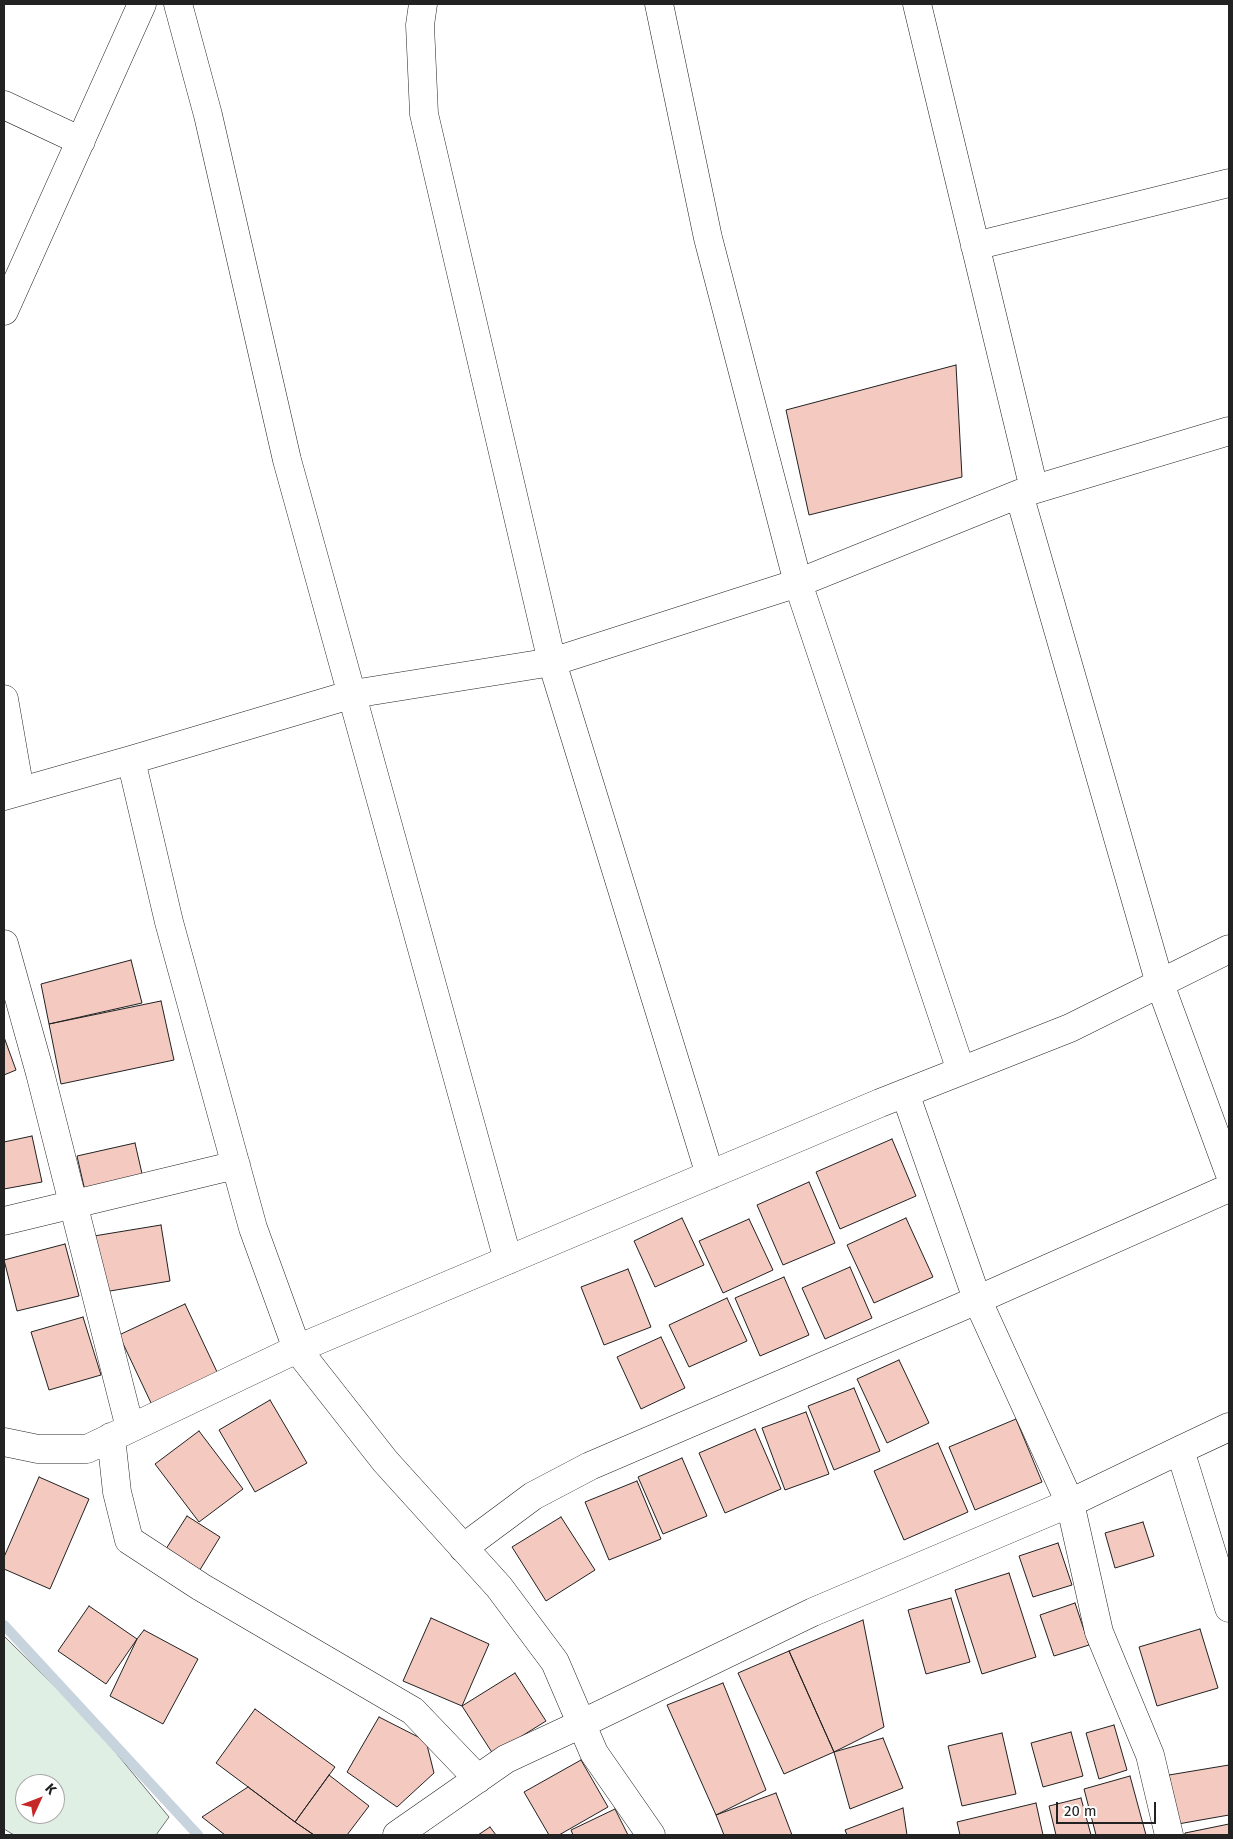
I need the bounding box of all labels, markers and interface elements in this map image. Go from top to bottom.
north arrow [15,1774,65,1824]
text: K [41,1780,60,1798]
scale bar [1058,1792,1158,1824]
text: 20 m [1064,1802,1097,1820]

